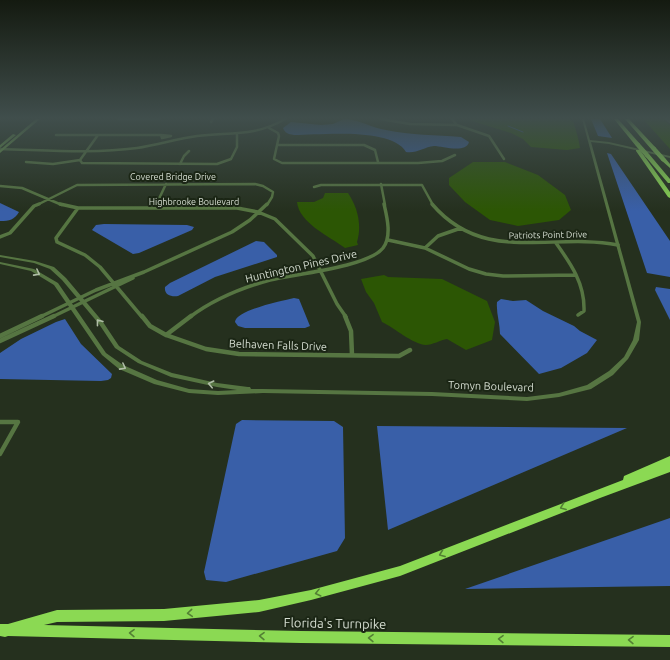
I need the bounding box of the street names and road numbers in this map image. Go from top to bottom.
street label: Covered Bridge Drive [130,172,216,182]
street label: Highbrooke Boulevard [149,197,239,207]
street label: Patriots Point Drive [509,229,587,241]
street label: Huntington Pines Drive [244,247,358,285]
street label: Belhaven Falls Drive [229,337,327,353]
street label: Tomyn Boulevard [448,379,534,393]
street label: Florida's Turnpike [284,615,386,631]

